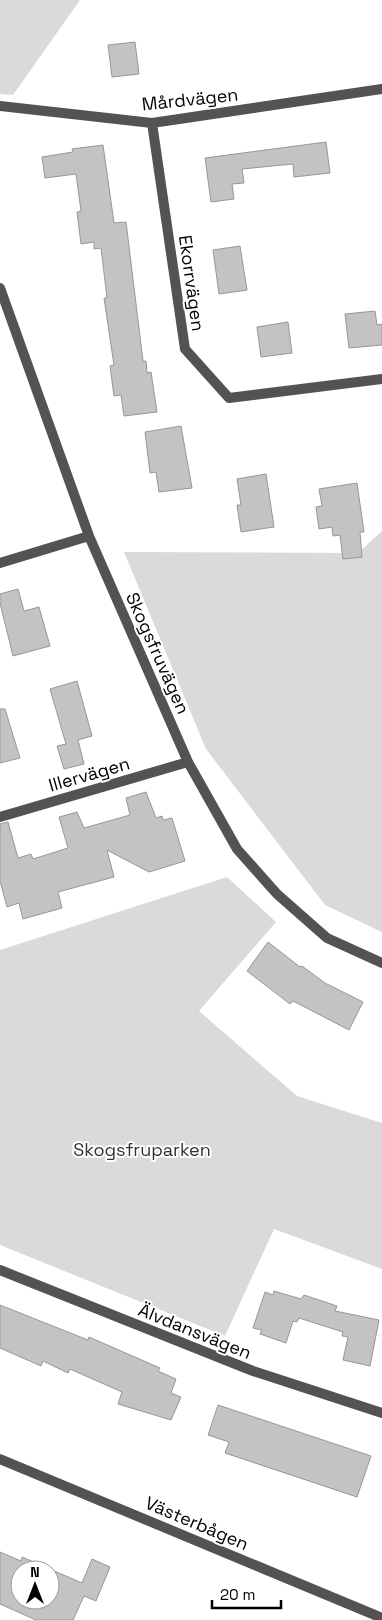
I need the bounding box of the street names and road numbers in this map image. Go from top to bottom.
street label: Mårdvägen [141,83,239,115]
street label: Ekorrvägen [174,233,210,333]
street label: Skogsfruvägen [121,589,195,717]
street label: Illervägen [46,751,132,797]
street label: Älvdansvägen [135,1298,255,1364]
street label: Västerbågen [142,1491,252,1555]

